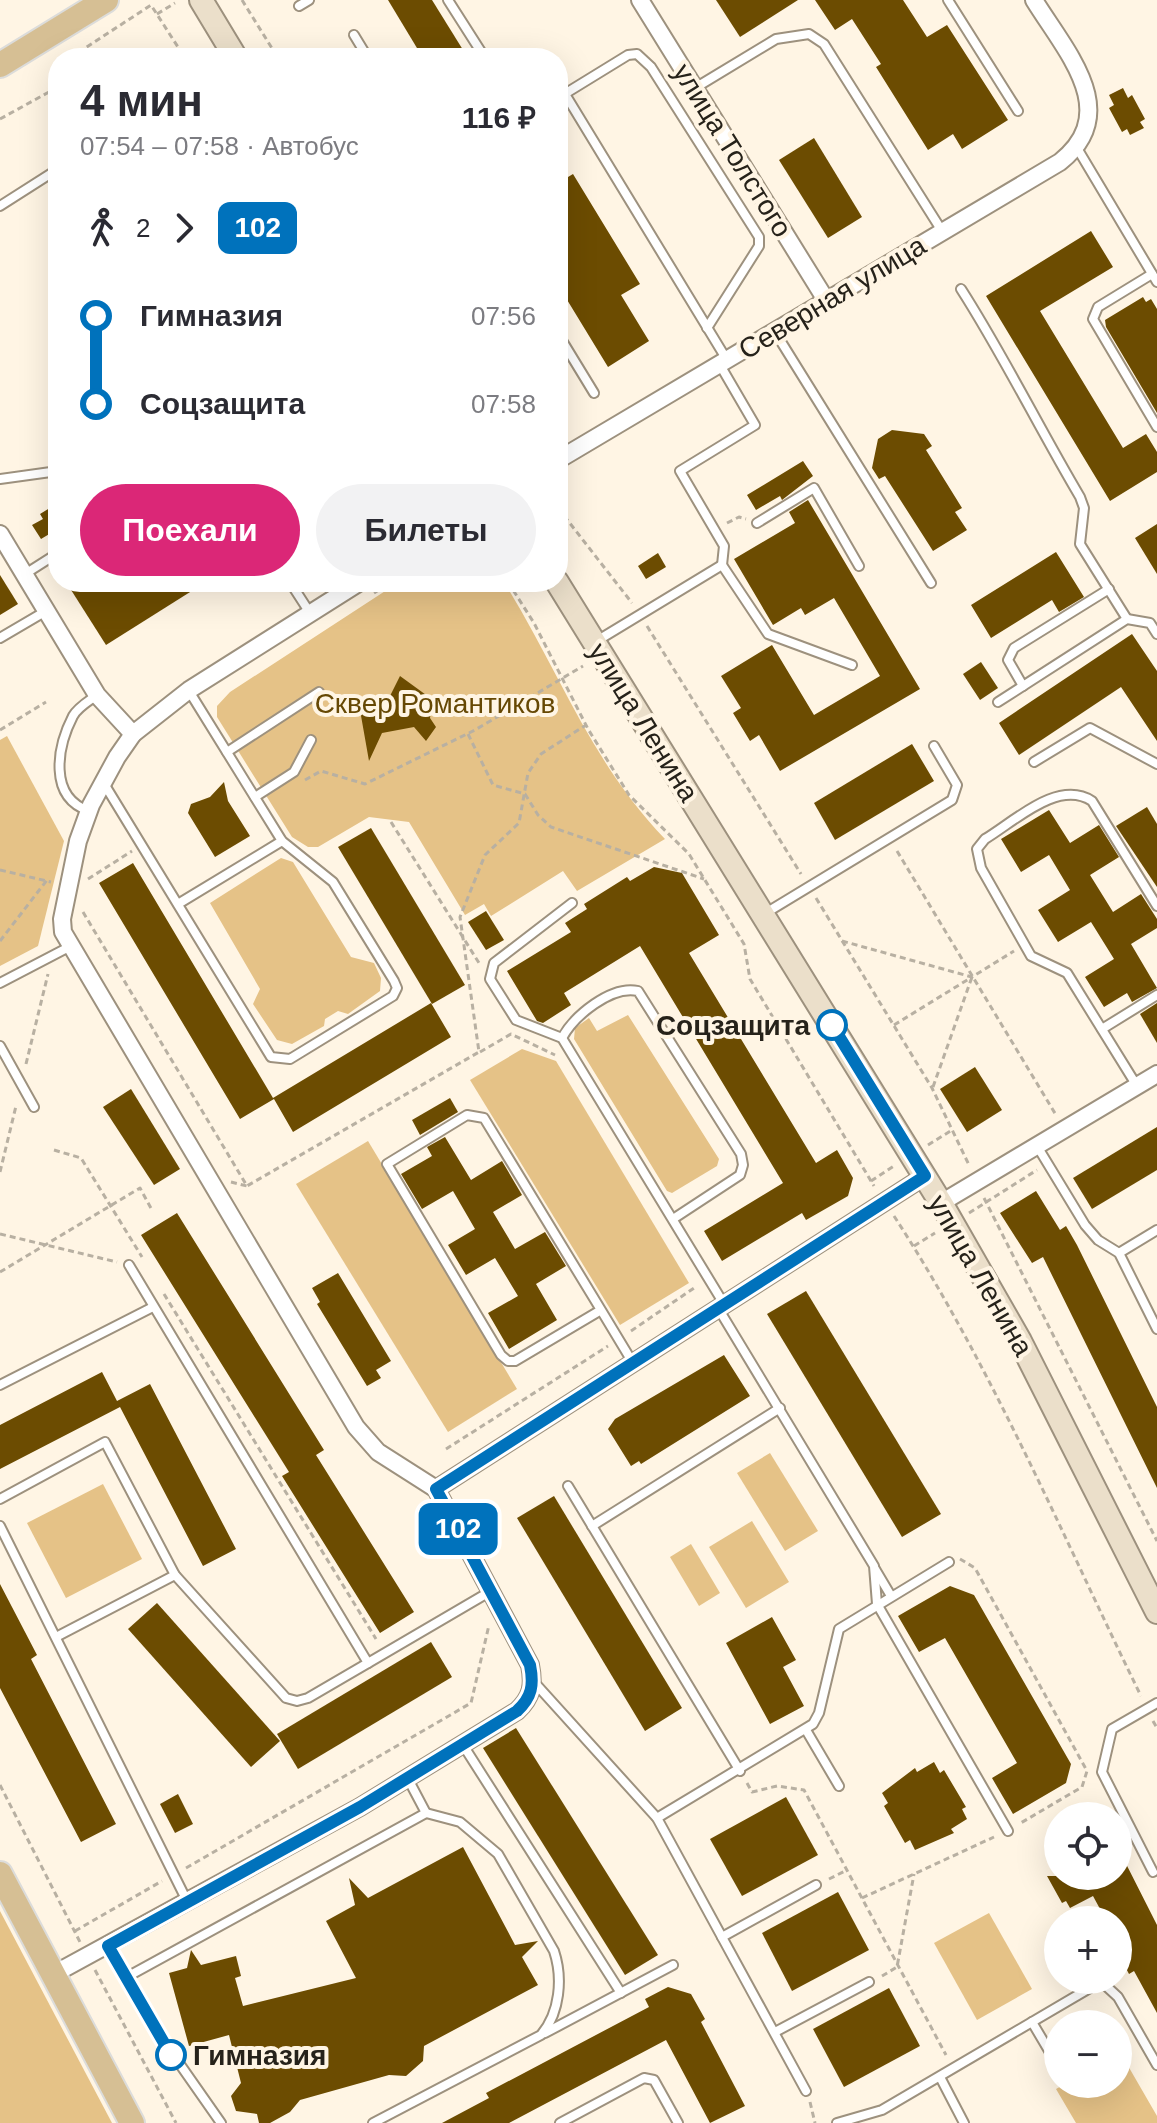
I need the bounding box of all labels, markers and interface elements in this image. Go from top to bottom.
street label: улица Толстого [667,58,798,243]
text: 4 мин [80,76,203,125]
text: 116 ₽ [462,101,536,134]
text: 07:54 – 07:58 · Автобус [80,131,359,161]
icon: walk [80,206,124,250]
icon: forward [162,206,206,250]
text: 102 [234,212,281,243]
text: 2 [136,213,150,243]
street label: Северная улица [733,229,932,365]
text: Гимназия [140,299,283,332]
text: 07:56 [471,301,536,331]
text: Соцзащита [140,387,305,420]
text: 07:58 [471,389,536,419]
button: Поехали [80,484,300,576]
button: Билеты [316,484,536,576]
street label: улица Ленина [583,637,705,808]
park label: Сквер Романтиков [315,688,555,719]
place label: Соцзащита [656,1010,810,1041]
marker: Соцзащита [817,1010,847,1040]
street label: улица Ленина [922,1189,1039,1362]
line badge: 102 [412,1503,504,1555]
text: 102 [435,1513,481,1544]
map controls [1044,1802,1132,2098]
button: locate [1044,1802,1132,1890]
button: + [1044,1906,1132,1994]
button: − [1044,2010,1132,2098]
marker: Гимназия [156,2040,186,2070]
place label: Гимназия [193,2040,326,2071]

